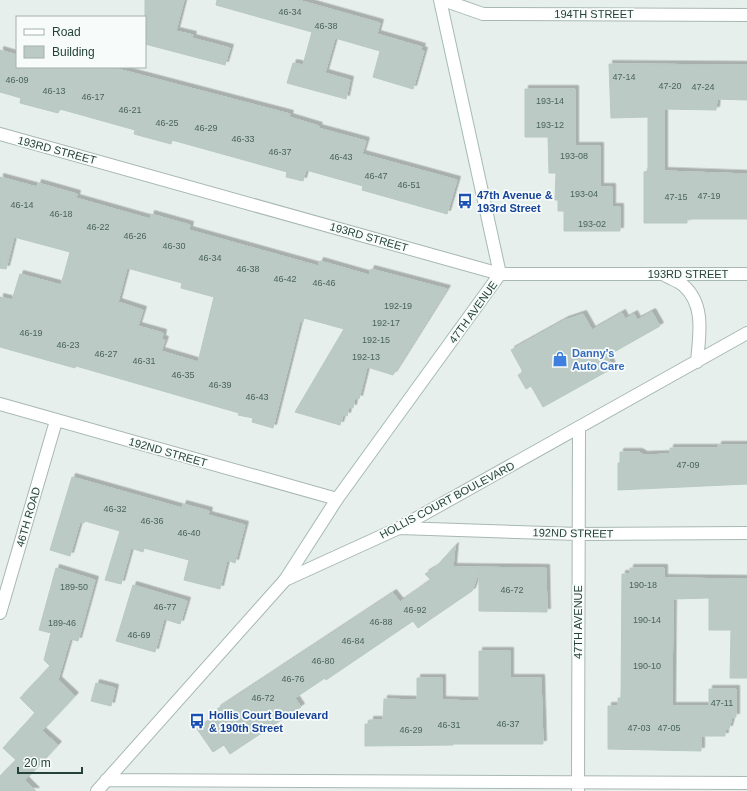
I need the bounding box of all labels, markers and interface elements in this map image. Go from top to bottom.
house number: 46-34 [278,7,302,17]
street label: 194TH STREET [554,8,634,20]
legend [16,16,146,68]
house number: 46-38 [314,21,338,31]
text: Road [52,25,81,39]
text: Building [52,45,95,59]
house number: 47-14 [612,72,636,82]
house number: 46-09 [5,75,29,85]
house number: 47-20 [658,81,682,91]
house number: 47-24 [691,82,715,92]
house number: 46-13 [42,86,66,96]
house number: 46-17 [81,92,105,102]
house number: 193-14 [536,96,564,106]
house number: 46-21 [118,105,142,115]
house number: 46-25 [155,118,179,128]
house number: 193-12 [536,120,564,130]
house number: 46-29 [194,123,218,133]
street label: 193RD STREET [16,134,98,166]
house number: 46-33 [231,134,255,144]
house number: 46-37 [268,147,292,157]
house number: 193-08 [560,151,588,161]
house number: 46-43 [329,152,353,162]
house number: 46-47 [364,171,388,181]
house number: 46-51 [397,180,421,190]
place label: 47th Avenue & 193rd Street [477,189,553,214]
house number: 193-04 [570,189,598,199]
house number: 47-19 [697,191,721,201]
bus stop icon: 47th Avenue & 193rd Street [456,192,474,210]
house number: 47-15 [664,192,688,202]
house number: 46-14 [10,200,34,210]
house number: 46-18 [49,209,73,219]
house number: 193-02 [578,219,606,229]
street label: 193RD STREET [329,220,410,254]
house number: 46-22 [86,222,110,232]
house number: 46-26 [123,231,147,241]
house number: 46-30 [162,241,186,251]
house number: 46-34 [198,253,222,263]
house number: 46-38 [236,264,260,274]
street label: 193RD STREET [648,268,729,280]
house number: 46-42 [273,274,297,284]
house number: 46-46 [312,278,336,288]
street label: 47TH AVENUE [446,279,500,345]
house number: 192-19 [384,301,412,311]
house number: 192-17 [372,318,400,328]
house number: 46-19 [19,328,43,338]
house number: 192-15 [362,335,390,345]
house number: 46-23 [56,340,80,350]
place label: Danny’s Auto Care [572,347,625,372]
house number: 46-27 [94,349,118,359]
shop icon: Danny’s Auto Care [551,350,569,368]
house number: 192-13 [352,352,380,362]
house number: 46-31 [132,356,156,366]
house number: 46-35 [171,370,195,380]
house number: 46-39 [208,380,232,390]
house number: 46-43 [245,392,269,402]
street label: 192ND STREET [128,435,209,469]
street label: HOLLIS COURT BOULEVARD [378,459,517,541]
house number: 47-09 [676,460,700,470]
street label: 46TH ROAD [14,486,42,548]
house number: 46-32 [103,504,127,514]
house number: 46-36 [140,516,164,526]
street label: 192ND STREET [533,526,614,540]
house number: 46-40 [177,528,201,538]
house number: 190-18 [629,580,657,590]
house number: 189-50 [60,582,88,592]
house number: 46-72 [500,585,524,595]
street label: 47TH AVENUE [572,585,584,659]
house number: 46-77 [153,602,177,612]
house number: 46-92 [403,605,427,615]
house number: 190-14 [633,615,661,625]
house number: 46-88 [369,617,393,627]
house number: 189-46 [48,618,76,628]
house number: 46-69 [127,630,151,640]
house number: 46-84 [341,636,365,646]
house number: 46-80 [311,656,335,666]
house number: 190-10 [633,661,661,671]
house number: 46-76 [281,674,305,684]
house number: 46-72 [251,693,275,703]
house number: 47-11 [711,698,733,708]
place label: Hollis Court Boulevard & 190th Street [209,709,328,734]
bus stop icon: Hollis Court Boulevard & 190th Street [188,712,206,730]
house number: 46-37 [496,719,520,729]
house number: 46-31 [437,720,461,730]
house number: 47-03 [627,723,651,733]
house number: 47-05 [657,723,681,733]
house number: 46-29 [399,725,423,735]
scale bar [18,749,82,775]
text: 20 m [24,756,51,770]

